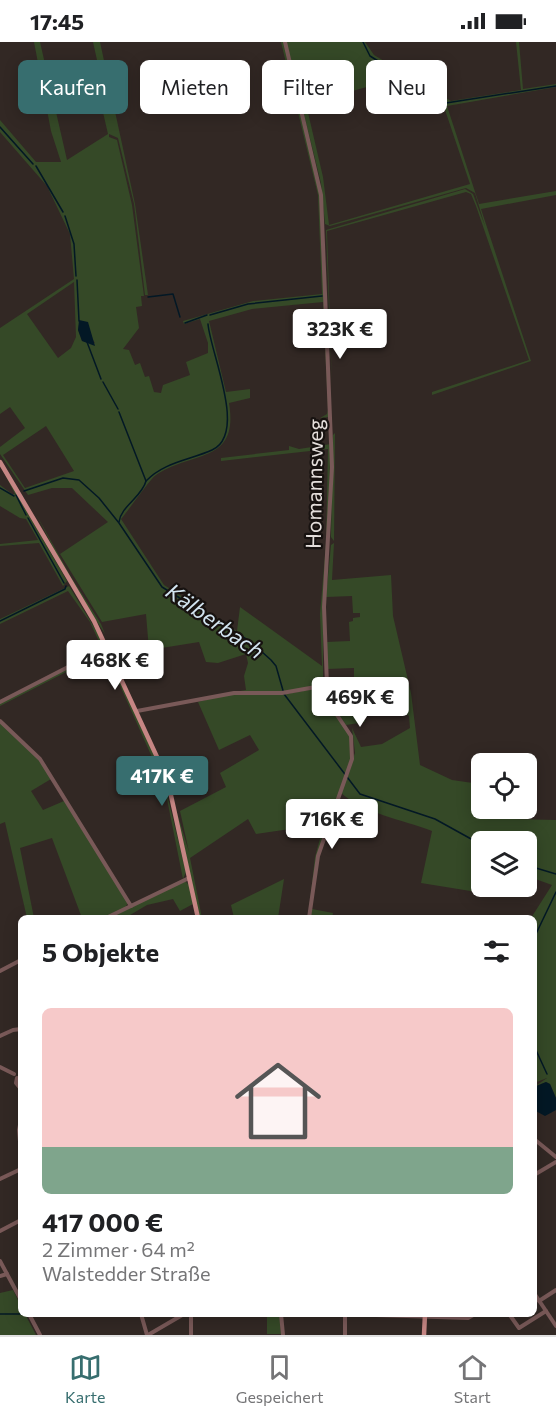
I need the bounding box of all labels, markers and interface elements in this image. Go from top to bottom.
text: 17:45 [30,8,84,35]
chip: Kaufen [18,60,128,114]
chip: Mieten [140,60,250,114]
chip: Filter [262,60,354,114]
chip: Neu [366,60,447,114]
pin: 323K € [291,309,389,360]
text: 323K € [307,316,373,340]
street label: Homannsweg [300,419,327,549]
water label: Kälberbach [161,577,269,664]
pin: 468K € [66,640,164,691]
text: 468K € [81,647,149,671]
pin: 469K € [311,677,409,728]
text: 469K € [326,684,394,708]
map controls [471,753,537,897]
button: locate [471,753,537,819]
pin: 417K € [113,756,211,807]
text: 417K € [130,763,194,787]
pin: 716K € [283,799,381,850]
text: 716K € [300,806,364,830]
button: layers [471,831,537,897]
icon: filters [480,935,513,968]
text: 5 Objekte [42,936,159,967]
icon: home [224,1047,332,1155]
text: 417 000 € [42,1206,163,1237]
text: 2 Zimmer · 64 m² [42,1237,195,1261]
text: Walstedder Straße [42,1261,211,1285]
tab: Karte [65,1351,105,1406]
tab: Gespeichert [236,1351,324,1406]
tab: Start [454,1351,491,1406]

